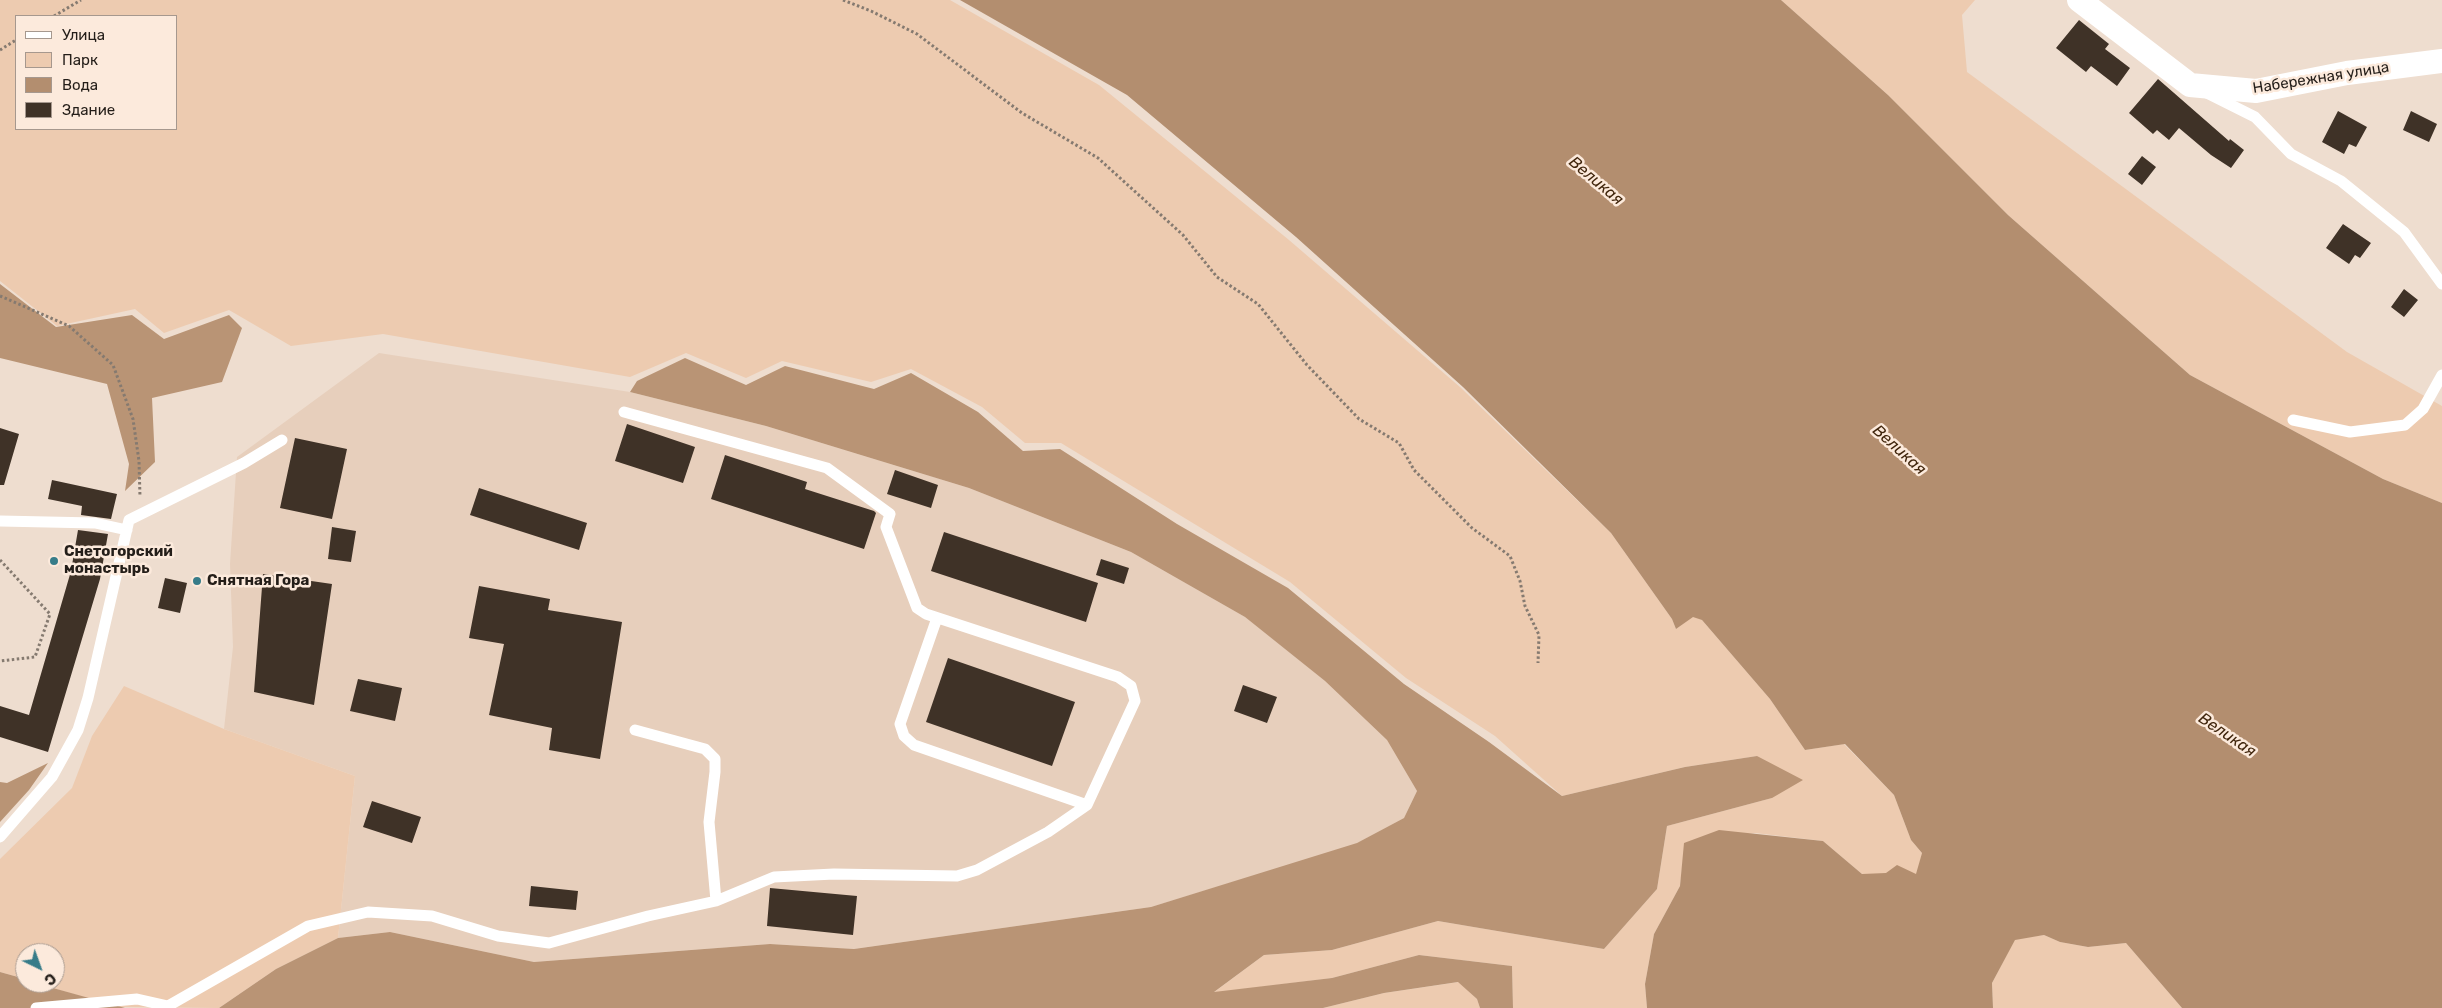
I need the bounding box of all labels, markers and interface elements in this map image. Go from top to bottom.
legend [15,15,178,130]
text: Улица [62,26,105,44]
text: Парк [62,51,98,69]
street label: Набережная улица [2252,58,2390,98]
text: Вода [62,76,98,94]
text: Здание [62,101,115,119]
water label: Великая [1565,153,1627,209]
water label: Великая [1868,421,1930,479]
place label: Снетогорский монастырь [64,543,173,578]
marker: Снетогорский монастырь [48,555,60,567]
place label: Снятная Гора [207,572,309,590]
marker: Снятная Гора [191,575,203,587]
water label: Великая [2195,709,2259,761]
north arrow [15,943,65,993]
text: С [40,969,59,988]

